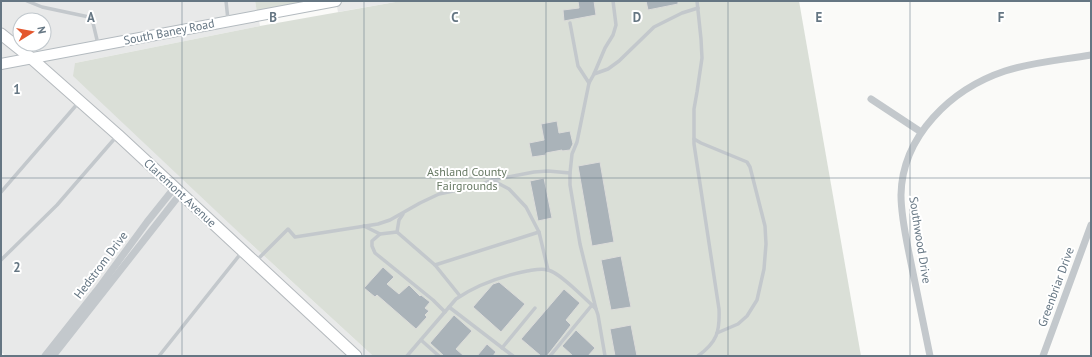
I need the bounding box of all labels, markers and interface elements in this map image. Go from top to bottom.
text: A [87,9,95,26]
text: B [269,9,277,26]
text: C [451,9,459,26]
text: D [633,9,641,26]
text: E [816,9,823,26]
text: F [998,9,1005,26]
north arrow [12,12,52,52]
street label: South Baney Road [122,15,216,48]
text: N [34,25,49,35]
text: 1 [13,81,21,98]
street label: Claremont Avenue [141,155,220,230]
park label: Ashland County Fairgrounds [427,164,507,193]
street label: Southwood Drive [906,195,935,285]
street label: Hedstrom Drive [71,228,131,301]
street label: Greenbriar Drive [1034,245,1077,329]
text: 2 [13,259,21,276]

